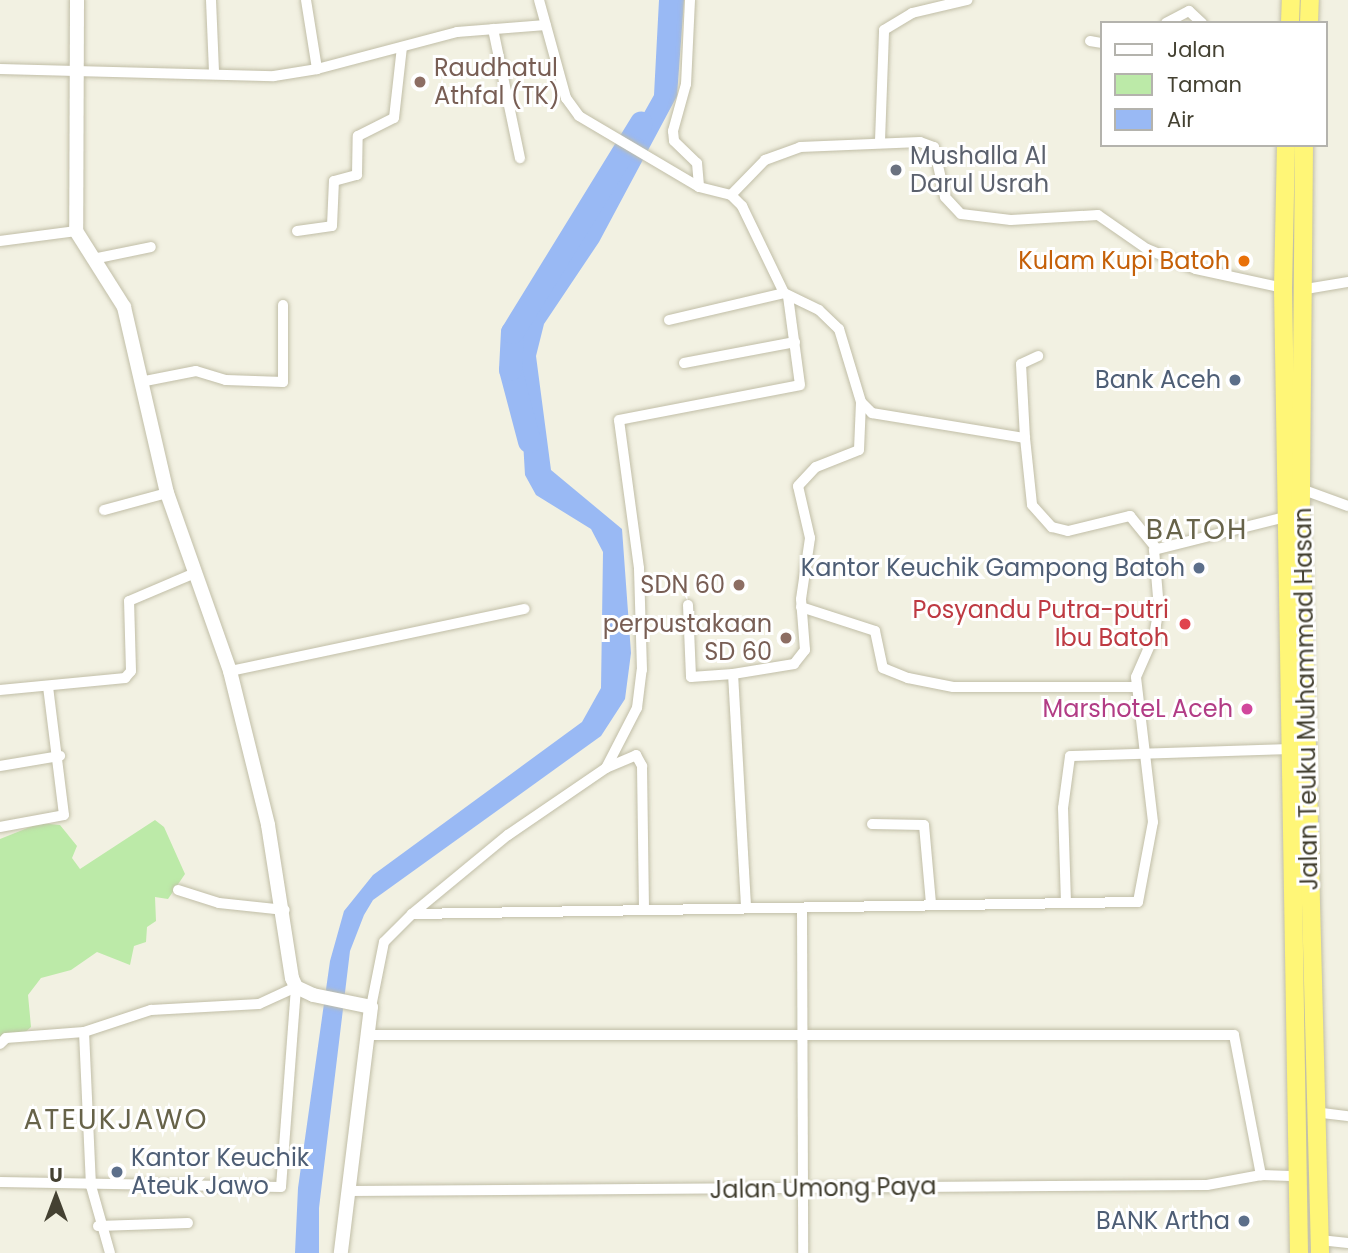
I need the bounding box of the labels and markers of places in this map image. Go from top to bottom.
place label: Raudhatul Athfal (TK) [434,54,560,110]
marker: Raudhatul Athfal (TK) [412,74,428,90]
place label: Mushalla Al Darul Usrah [910,142,1049,198]
marker: Mushalla Al Darul Usrah [888,162,904,178]
place label: Kulam Kupi Batoh [1018,247,1230,275]
marker: Kulam Kupi Batoh [1236,253,1252,269]
place label: Bank Aceh [1095,366,1221,394]
marker: Bank Aceh [1227,372,1243,388]
place label: Kantor Keuchik Gampong Batoh [801,554,1185,582]
marker: Kantor Keuchik Gampong Batoh [1191,560,1207,576]
place label: SDN 60 [640,571,725,599]
marker: SDN 60 [731,577,747,593]
place label: Posyandu Putra-putri Ibu Batoh [913,596,1169,652]
place label: perpustakaan SD 60 [603,610,772,666]
marker: Posyandu Putra-putri Ibu Batoh [1175,614,1195,634]
marker: perpustakaan SD 60 [778,630,794,646]
place label: MarshoteL Aceh [1043,695,1233,723]
marker: MarshoteL Aceh [1239,701,1255,717]
place label: Kantor Keuchik Ateuk Jawo [131,1144,309,1200]
marker: Kantor Keuchik Ateuk Jawo [109,1164,125,1180]
place label: BANK Artha [1096,1207,1230,1235]
marker: BANK Artha [1236,1213,1252,1229]

